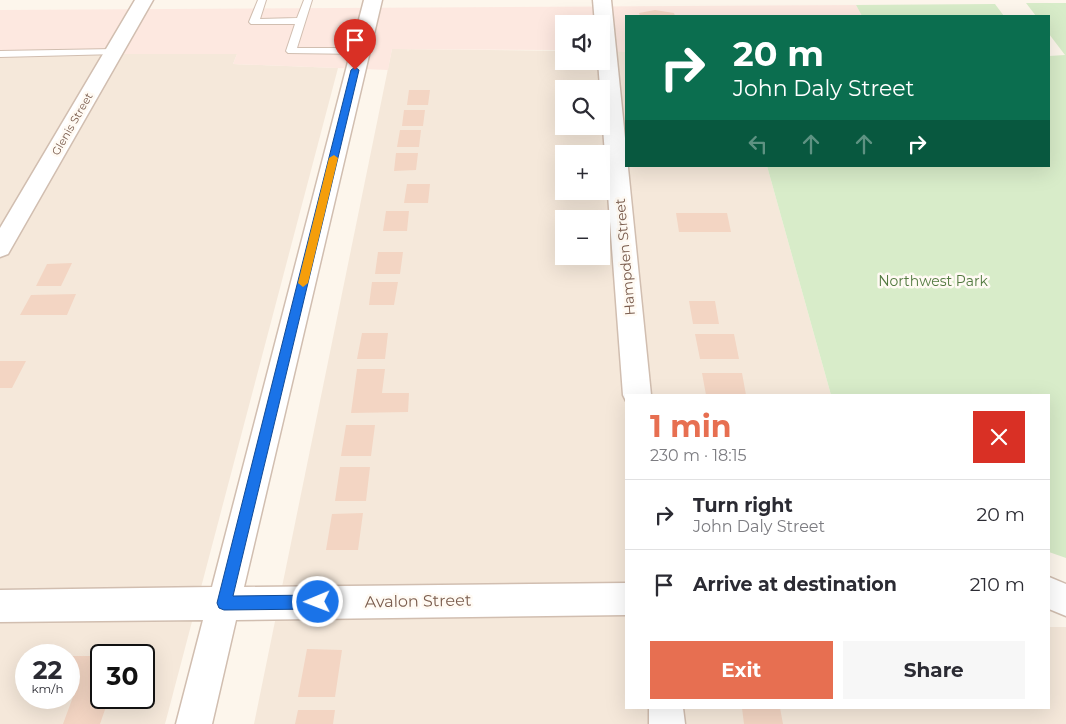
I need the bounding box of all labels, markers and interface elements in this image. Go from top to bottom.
map controls [555,15,610,265]
button: sound [555,15,610,70]
pin [334,19,376,70]
icon: arrive [341,26,369,54]
text: 20 m [733,32,824,75]
icon: right [650,35,715,100]
text: John Daly Street [733,75,915,102]
button: search [555,80,610,135]
street label: Glenis Street [48,90,96,158]
icon: left [744,130,772,158]
icon: ahead [797,130,825,158]
icon: ahead [850,130,878,158]
icon: right [903,130,931,158]
button: + [555,145,610,200]
street label: Hampden Street [611,197,639,316]
button: − [555,210,610,265]
park label: Northwest Park [878,272,988,290]
text: 1 min [650,408,731,445]
button: close [973,411,1025,463]
text: 230 m · 18:15 [650,446,747,465]
text: Turn right [693,494,793,517]
icon: right [650,501,678,529]
text: 20 m [977,503,1025,526]
text: John Daly Street [693,517,825,536]
icon: arrive [650,571,678,599]
text: Arrive at destination [693,573,897,596]
text: 210 m [970,573,1025,596]
position arrow [291,575,343,627]
street label: Avalon Street [365,591,472,611]
button: Exit [650,641,833,699]
button: Share [843,641,1025,699]
speed limit sign: 30 [90,644,155,709]
text: 22 [33,655,62,685]
text: km/h [31,681,64,696]

